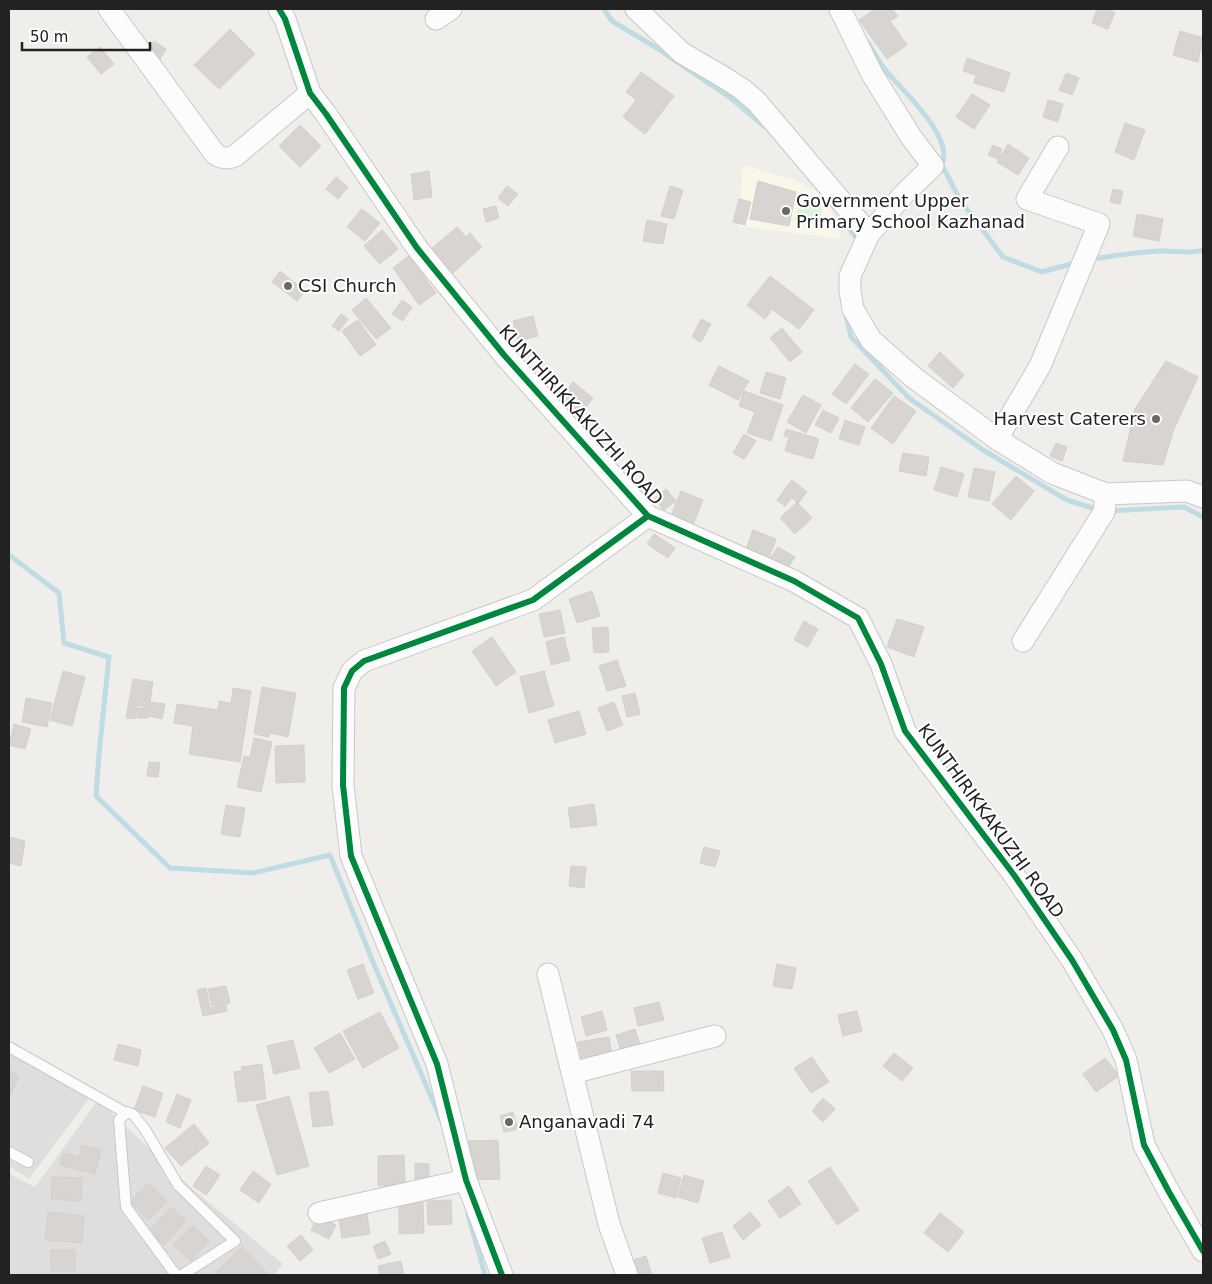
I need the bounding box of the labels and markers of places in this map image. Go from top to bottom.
place label: Government Upper Primary School Kazhanad [796,190,1025,232]
marker: Government Upper Primary School Kazhanad [780,205,792,217]
place label: CSI Church [298,275,397,296]
marker: CSI Church [282,280,294,292]
place label: Harvest Caterers [994,408,1146,429]
marker: Harvest Caterers [1150,413,1162,425]
place label: Anganavadi 74 [519,1111,654,1132]
marker: Anganavadi 74 [503,1116,515,1128]

